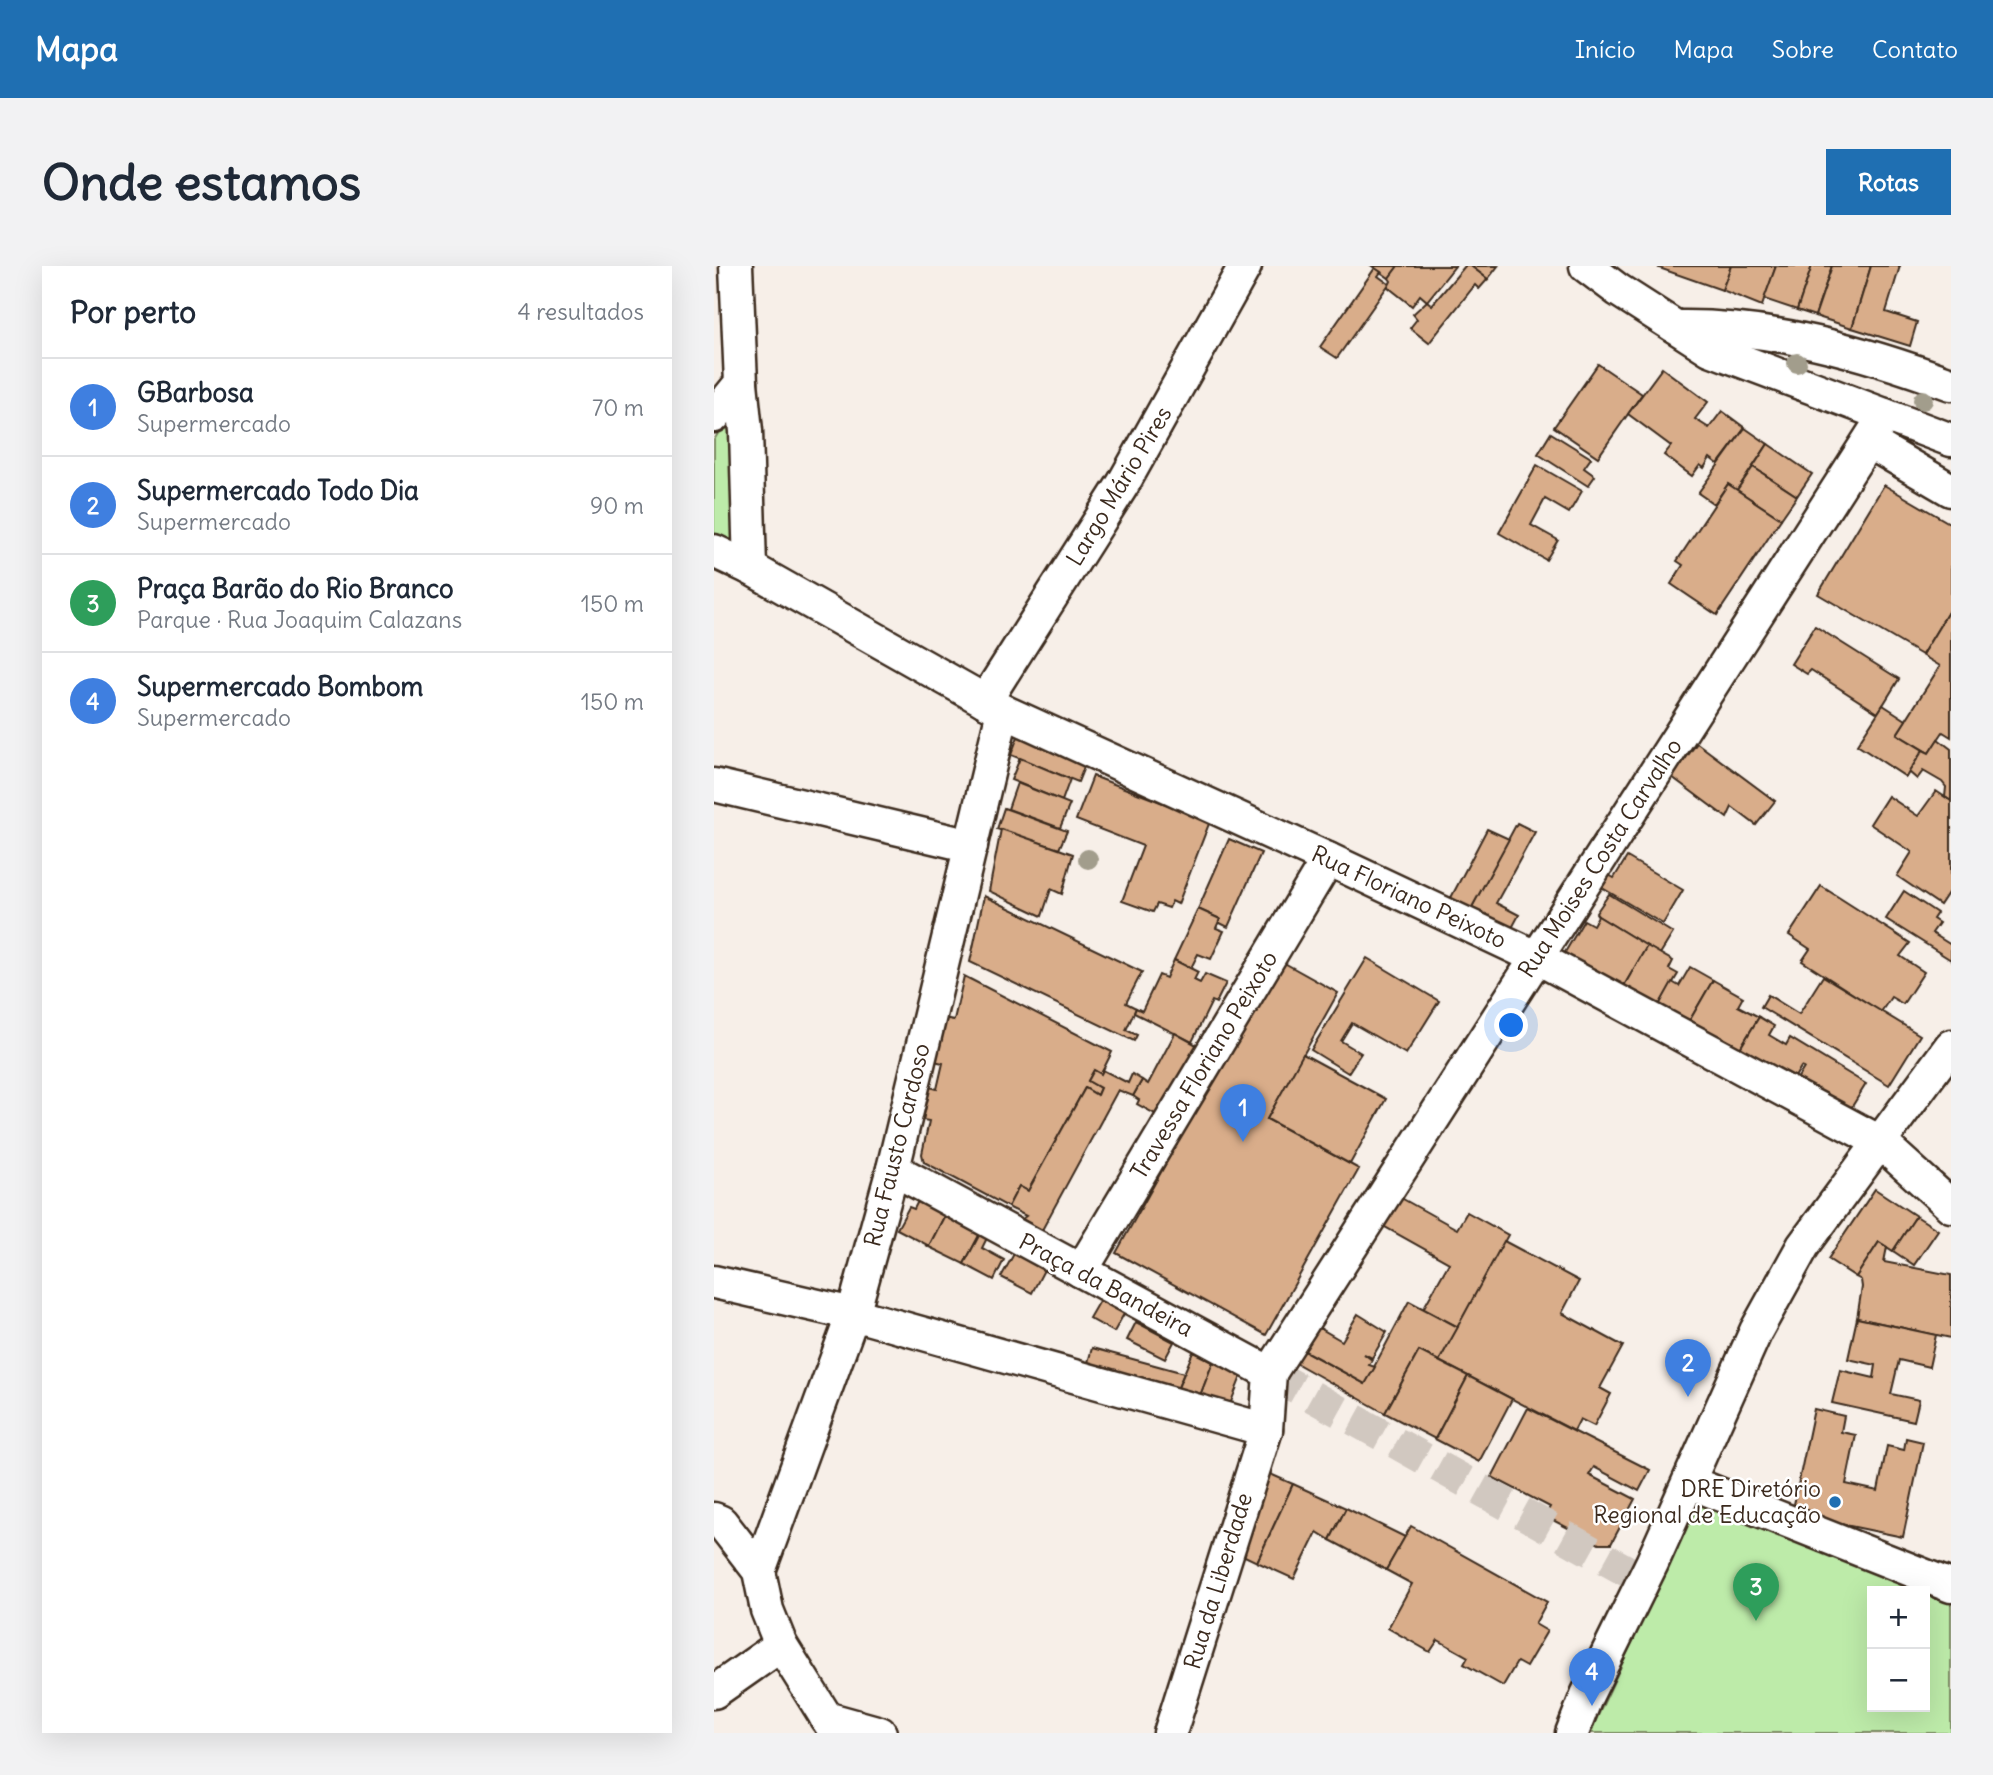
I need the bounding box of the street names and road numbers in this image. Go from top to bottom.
street label: Largo Mário Pires [1060,401,1178,571]
street label: Rua Moises Costa Carvalho [1511,733,1688,983]
street label: Rua Floriano Peixoto [1307,839,1511,954]
street label: Travessa Floriano Peixoto [1124,945,1283,1184]
street label: Rua Fausto Cardoso [857,1040,936,1250]
street label: Praça da Bandeira [1014,1226,1198,1343]
street label: Rua da Liberdade [1177,1489,1258,1673]

